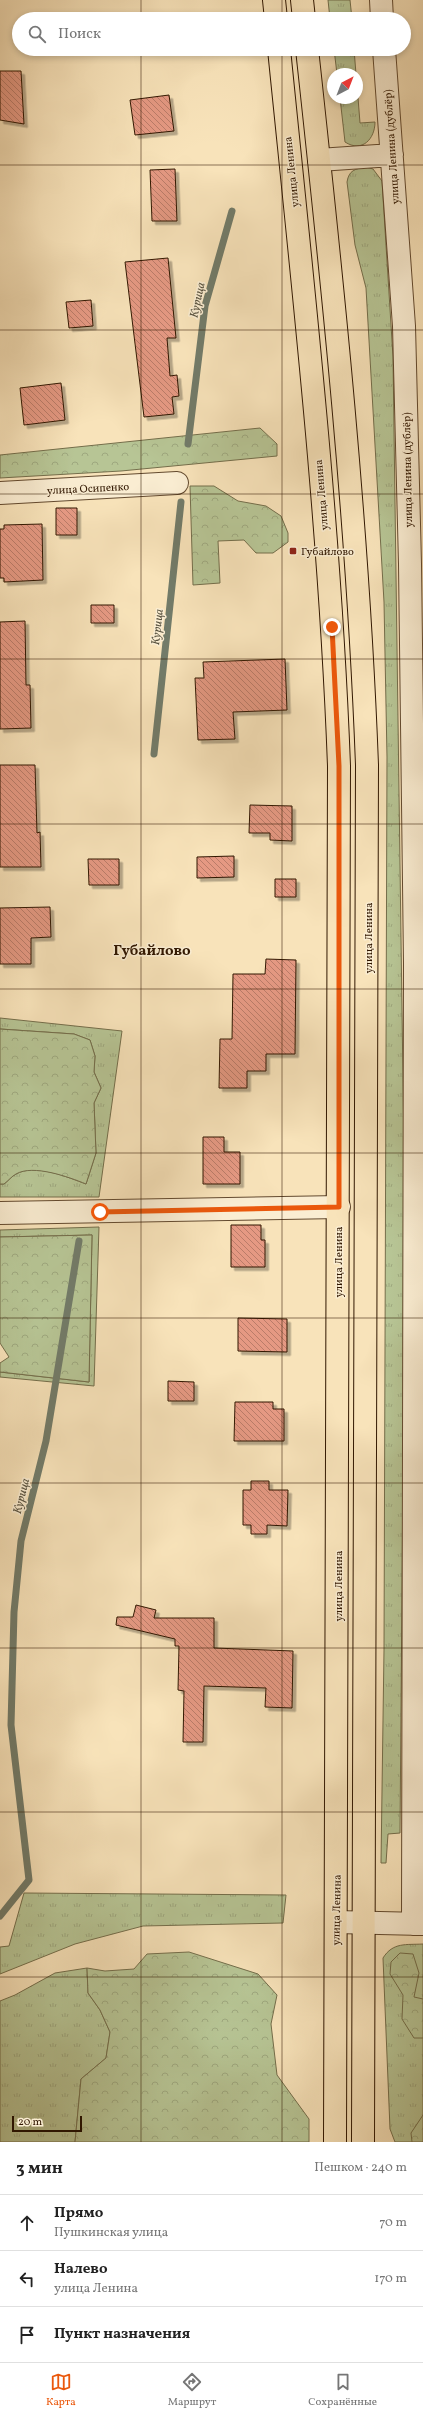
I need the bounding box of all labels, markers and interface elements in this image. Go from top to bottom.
search box [12,12,411,56]
icon: search [26,23,48,45]
text: Поиск [58,24,101,45]
north arrow [327,68,363,104]
street label: улица Ленина (дублёр) [381,89,404,205]
street label: улица Ленина [281,135,304,208]
water label: Курица [186,281,210,320]
street label: улица Ленина (дублёр) [400,412,417,528]
street label: улица Ленина [312,458,333,531]
street label: улица Осипенко [47,480,130,499]
place label: Губайлово [301,545,354,560]
marker: Губайлово [288,546,298,556]
water label: Курица [148,608,168,646]
route end [323,618,341,636]
street label: улица Ленина [362,902,377,974]
district label: Губайлово [113,941,191,962]
route start [91,1203,109,1221]
street label: улица Ленина [332,1226,347,1298]
water label: Курица [10,1476,34,1516]
street label: улица Ленина [332,1550,347,1622]
street label: улица Ленина [329,1874,346,1946]
scale bar [12,2114,82,2133]
text: 20 m [18,2115,42,2130]
text: 3 мин [16,2157,63,2180]
text: Пешком · 240 m [314,2159,407,2177]
text: Прямо [54,2203,103,2224]
icon: ahead [16,2212,38,2234]
text: 70 m [379,2214,407,2232]
text: Пушкинская улица [54,2224,168,2242]
text: Налево [54,2259,108,2280]
icon: left [16,2268,38,2290]
text: 170 m [374,2270,407,2288]
text: улица Ленина [54,2280,138,2298]
icon: arrive [16,2324,38,2346]
text: Пункт назначения [54,2324,190,2345]
tab: Карта [46,2371,76,2410]
tab: Маршрут [168,2371,216,2410]
tab: Сохранённые [308,2371,377,2410]

